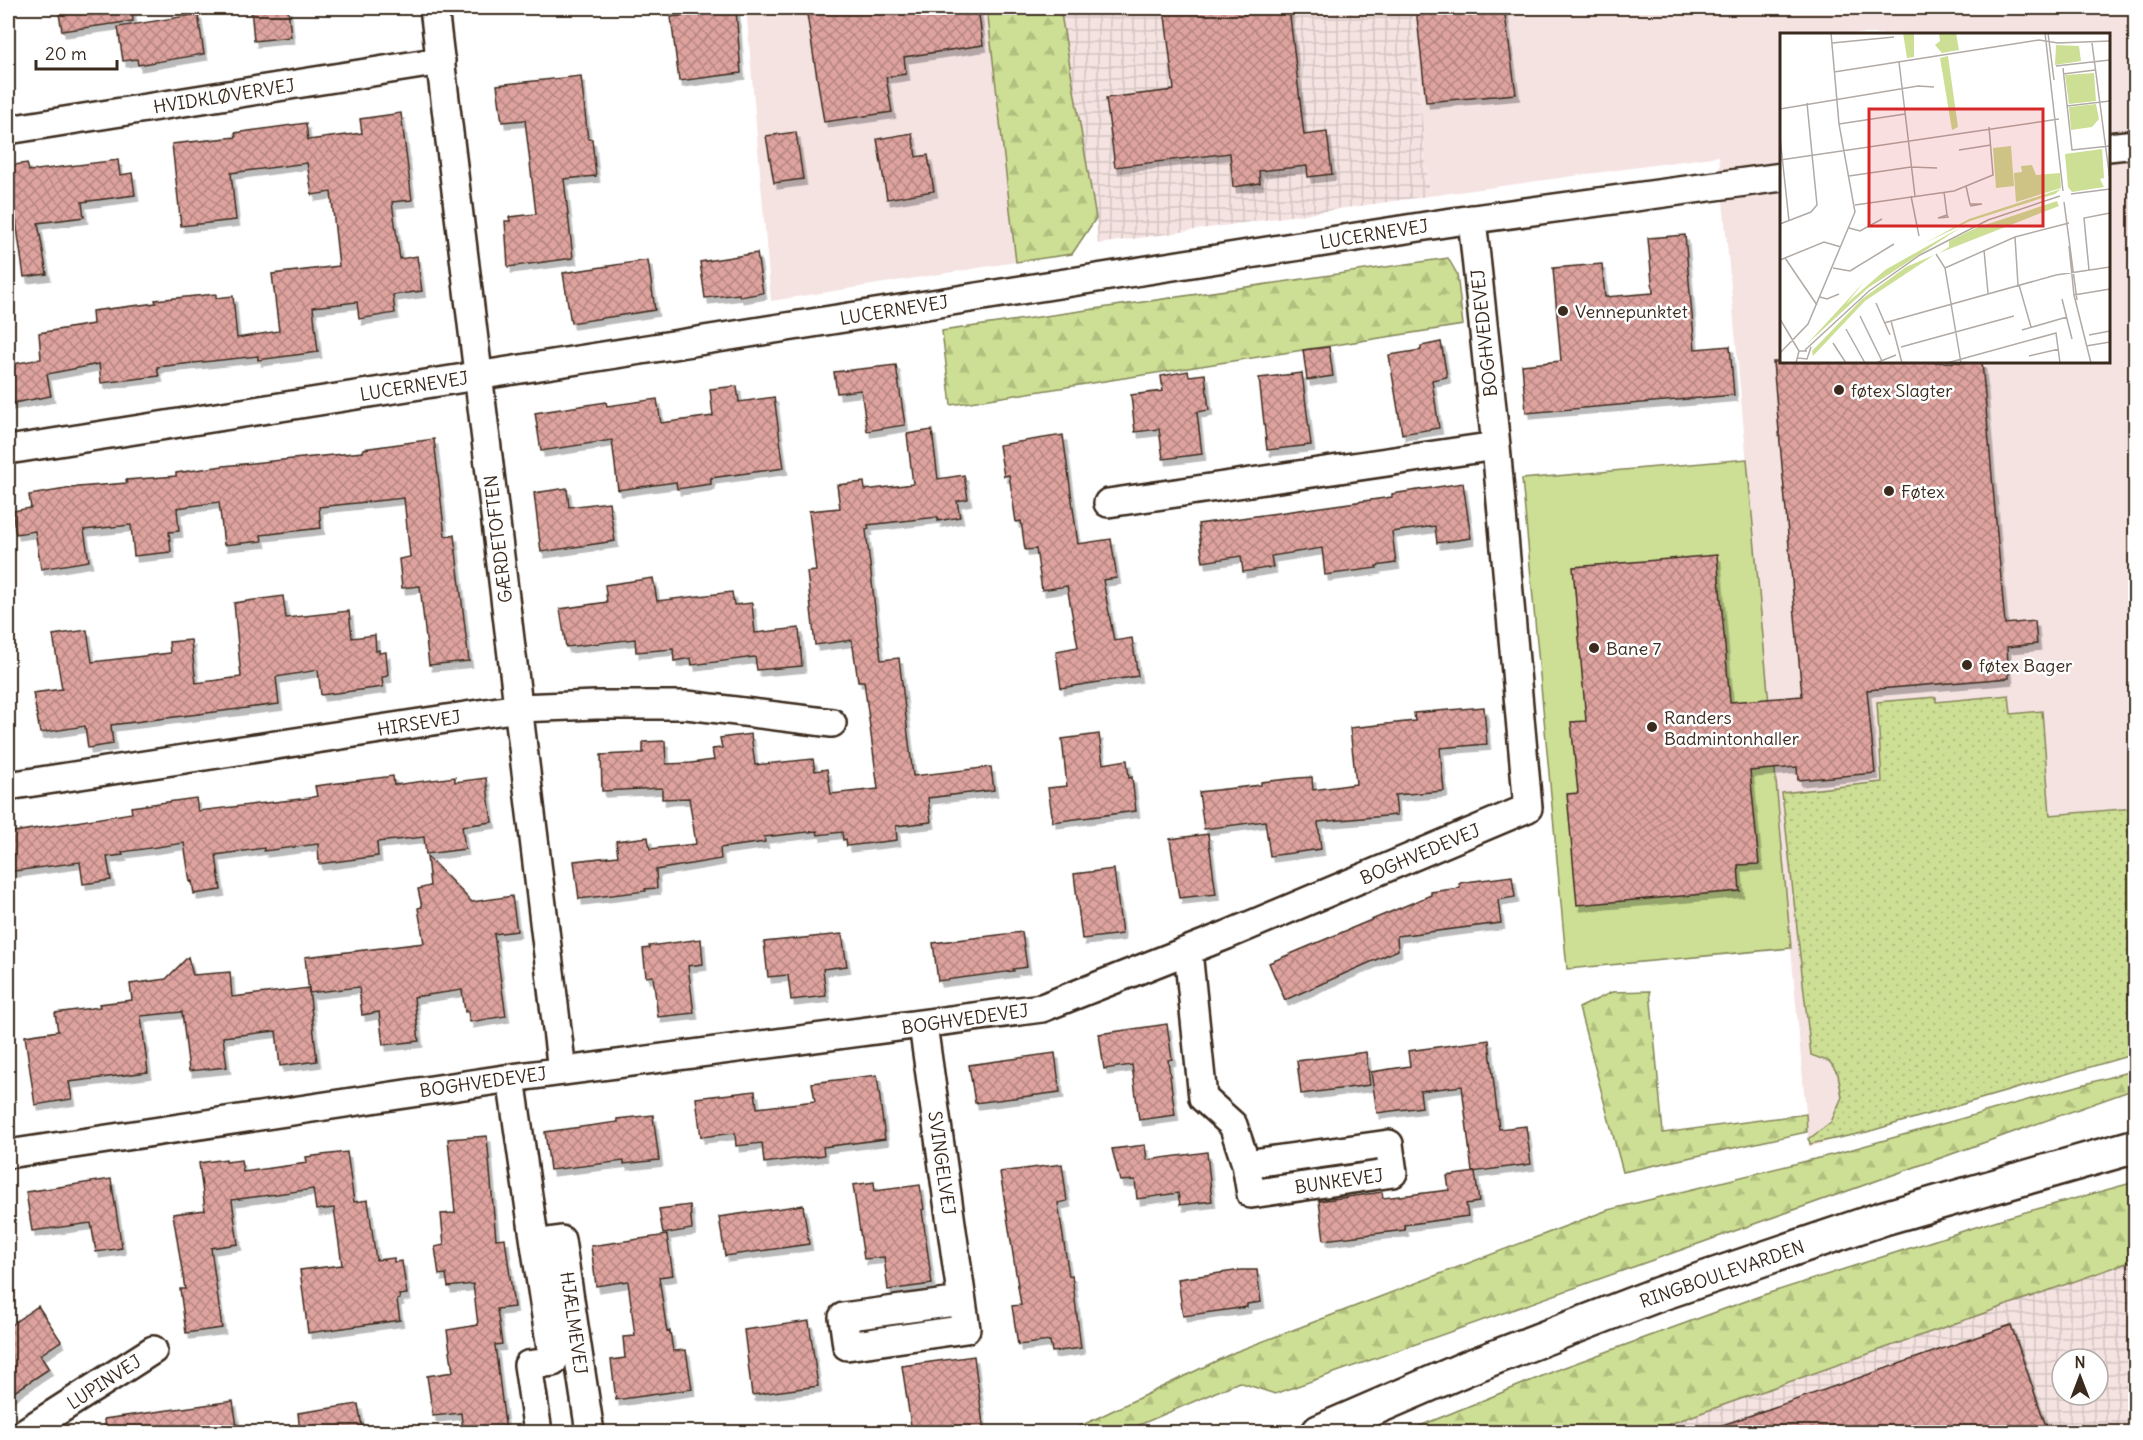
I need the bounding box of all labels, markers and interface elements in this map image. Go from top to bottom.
scale bar [36,33,117,71]
inset map [1780,33,2110,363]
text: 20 m [45,42,87,65]
street label: HVIDKLØVERVEJ [152,73,296,119]
street label: LUCERNEVEJ [1318,214,1430,254]
street label: BOGHVEDEVEJ [1466,268,1502,398]
street label: LUCERNEVEJ [838,290,950,330]
place label: Vennepunktet [1575,300,1688,323]
marker: Vennepunktet [1556,304,1570,318]
street label: LUCERNEVEJ [358,366,470,406]
place label: føtex Slagter [1851,379,1953,402]
marker: føtex Slagter [1832,383,1846,397]
street label: GÆRDETOFTEN [479,474,517,604]
place label: Føtex [1901,480,1945,503]
marker: Føtex [1882,484,1896,498]
place label: Bane 7 [1606,637,1661,660]
marker: Bane 7 [1587,641,1601,655]
place label: føtex Bager [1979,654,2073,677]
marker: føtex Bager [1960,658,1974,672]
street label: HIRSEVEJ [376,705,462,741]
place label: Randers Badmintonhaller [1664,706,1800,750]
marker: Randers Badmintonhaller [1645,720,1659,734]
street label: BOGHVEDEVEJ [1357,818,1483,890]
street label: BOGHVEDEVEJ [900,999,1030,1039]
street label: BOGHVEDEVEJ [418,1062,548,1102]
street label: SVINGELVEJ [923,1110,961,1216]
street label: BUNKEVEJ [1293,1163,1385,1199]
street label: RINGBOULEVARDEN [1637,1235,1807,1313]
street label: HJÆLMEVEJ [555,1270,593,1376]
north arrow [2050,1347,2110,1407]
street label: LUPINVEJ [63,1350,145,1414]
text: N [2074,1352,2086,1372]

